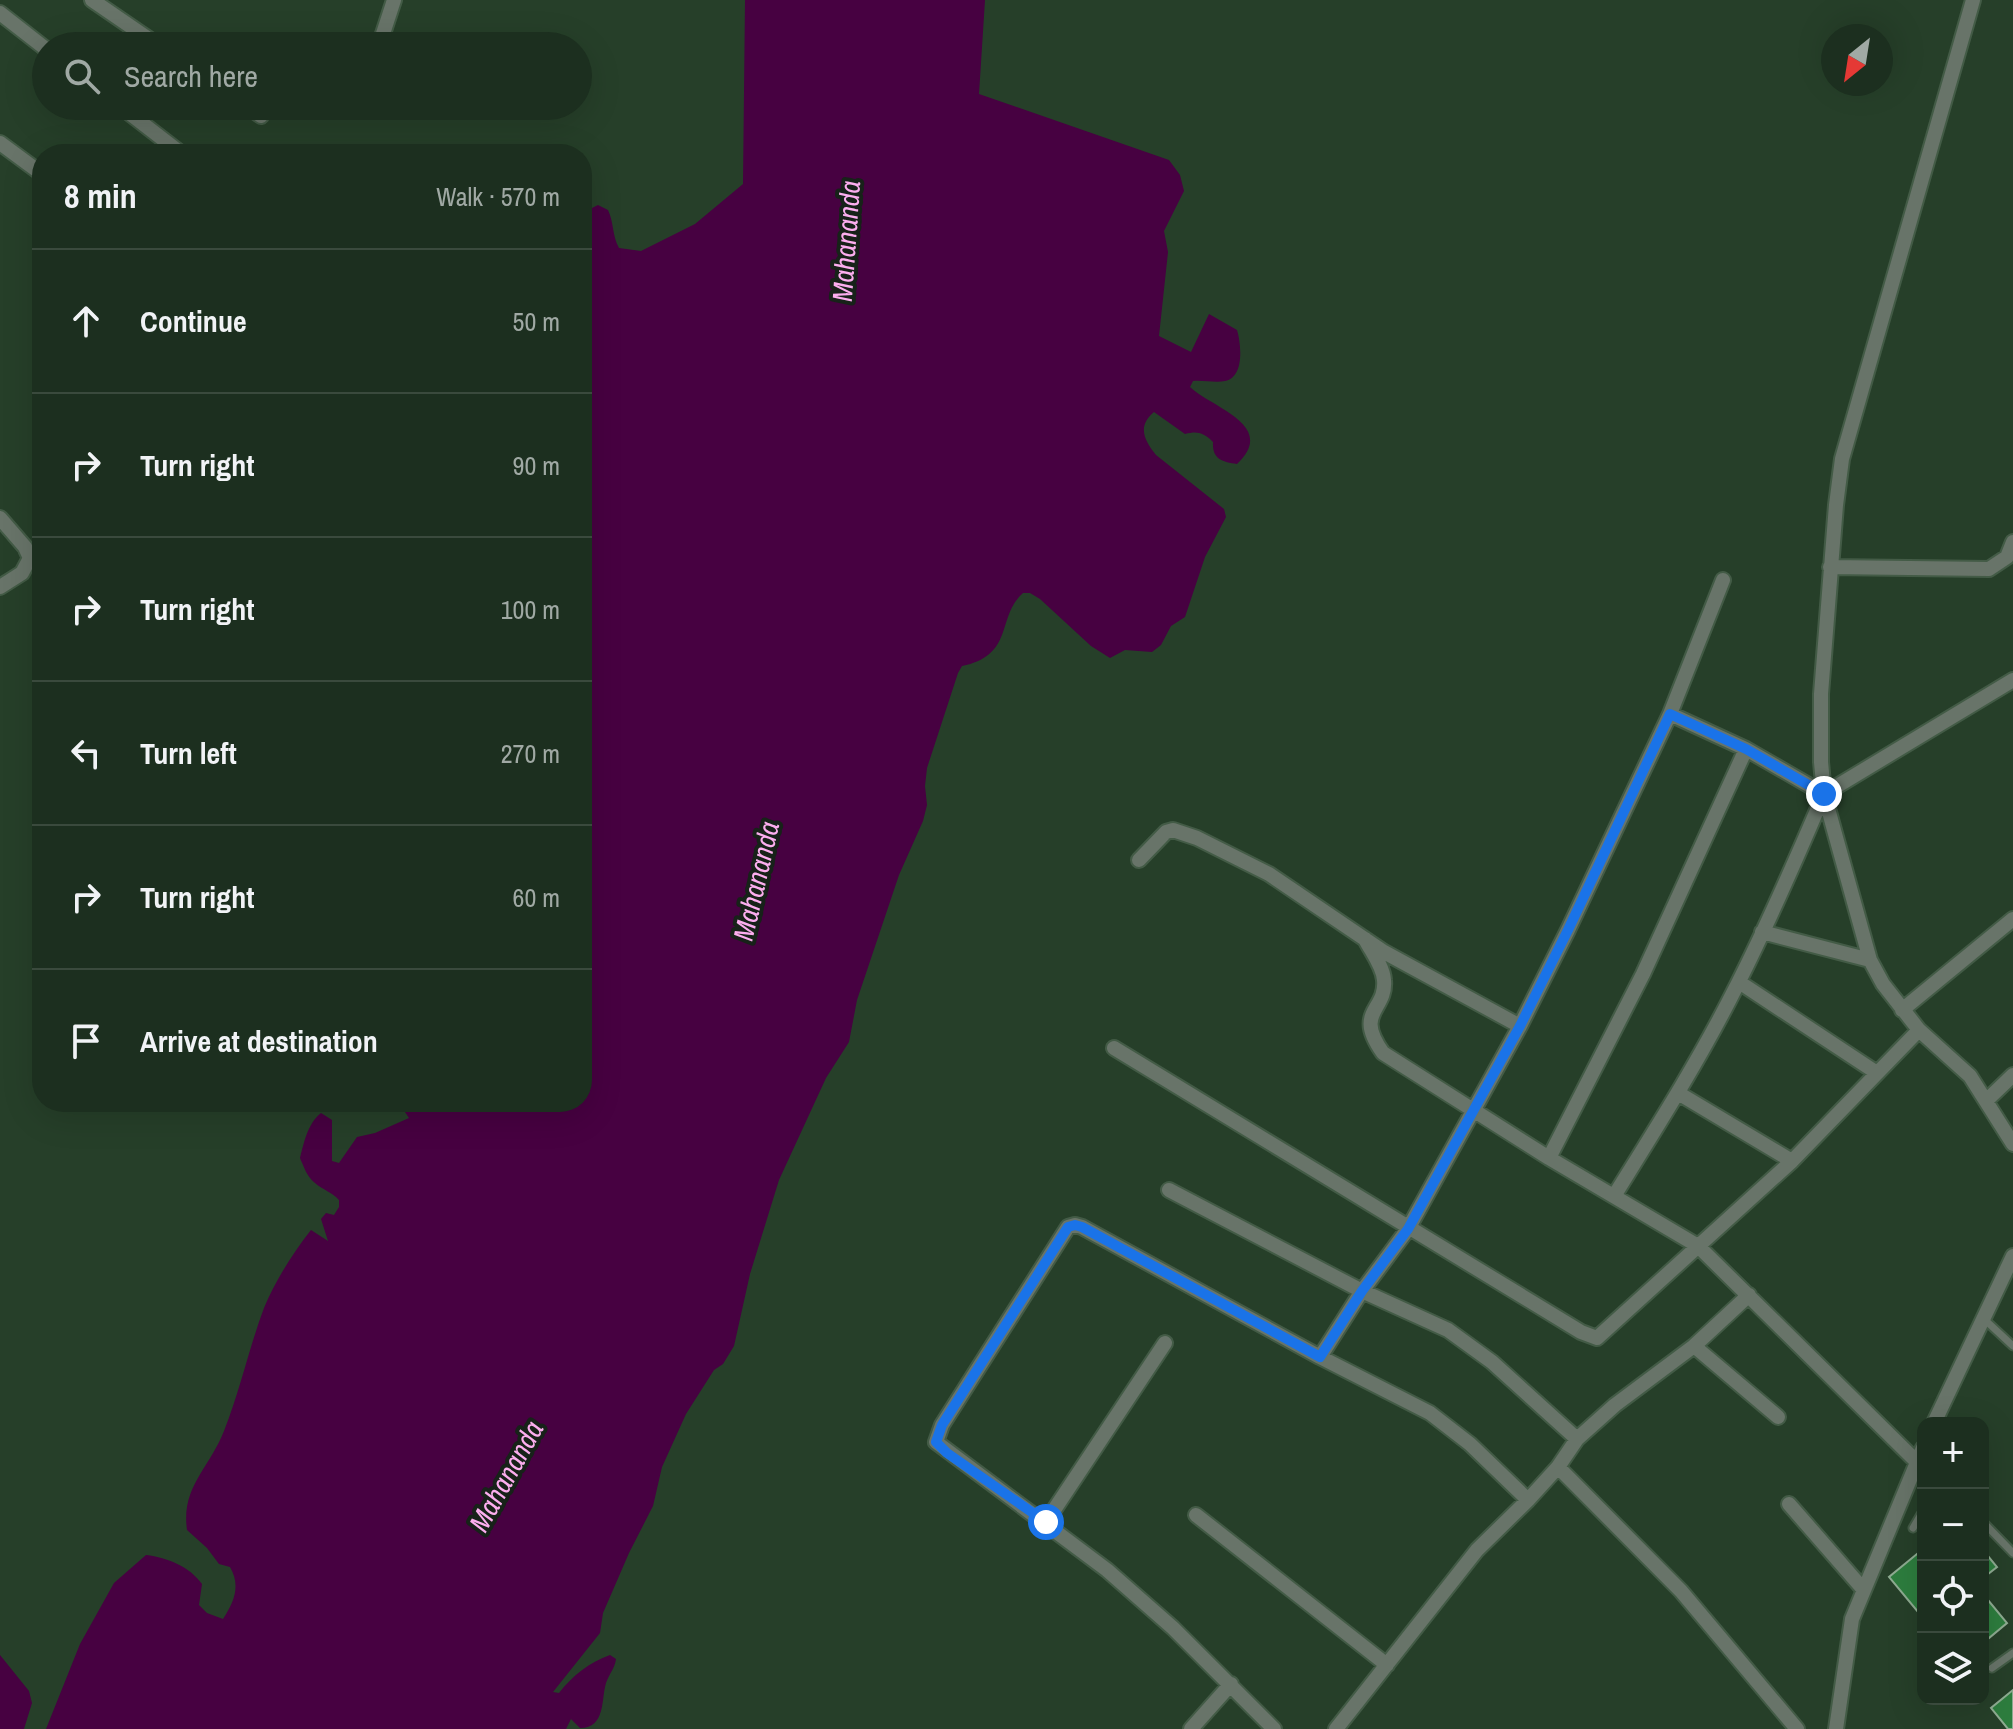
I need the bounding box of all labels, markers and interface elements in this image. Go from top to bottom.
north arrow [1821,24,1893,96]
search box [32,32,592,120]
icon: search [60,54,104,98]
text: Search here [124,56,258,96]
text: 8 min [64,173,137,219]
text: Walk · 570 m [436,179,560,214]
water label: Mahananda [823,179,869,303]
icon: ahead [64,299,108,343]
text: Continue [140,301,247,341]
text: 50 m [513,304,560,339]
icon: right [64,443,108,487]
text: Turn right [140,445,254,485]
text: 90 m [513,448,560,483]
icon: right [64,587,108,631]
text: Turn right [140,589,254,629]
text: 100 m [501,592,560,627]
icon: left [64,731,108,775]
text: Turn left [140,733,237,773]
text: 270 m [501,736,560,771]
route end [1806,776,1842,812]
water label: Mahananda [724,818,788,944]
icon: right [64,875,108,919]
text: Turn right [140,877,254,917]
text: 60 m [513,880,560,915]
icon: arrive [64,1019,108,1063]
text: Arrive at destination [140,1021,378,1061]
water label: Mahananda [460,1414,552,1538]
map controls [1917,1417,1989,1705]
button: + [1917,1417,1989,1489]
button: − [1917,1489,1989,1561]
route start [1028,1504,1064,1540]
button: locate [1917,1561,1989,1633]
button: layers [1917,1633,1989,1705]

